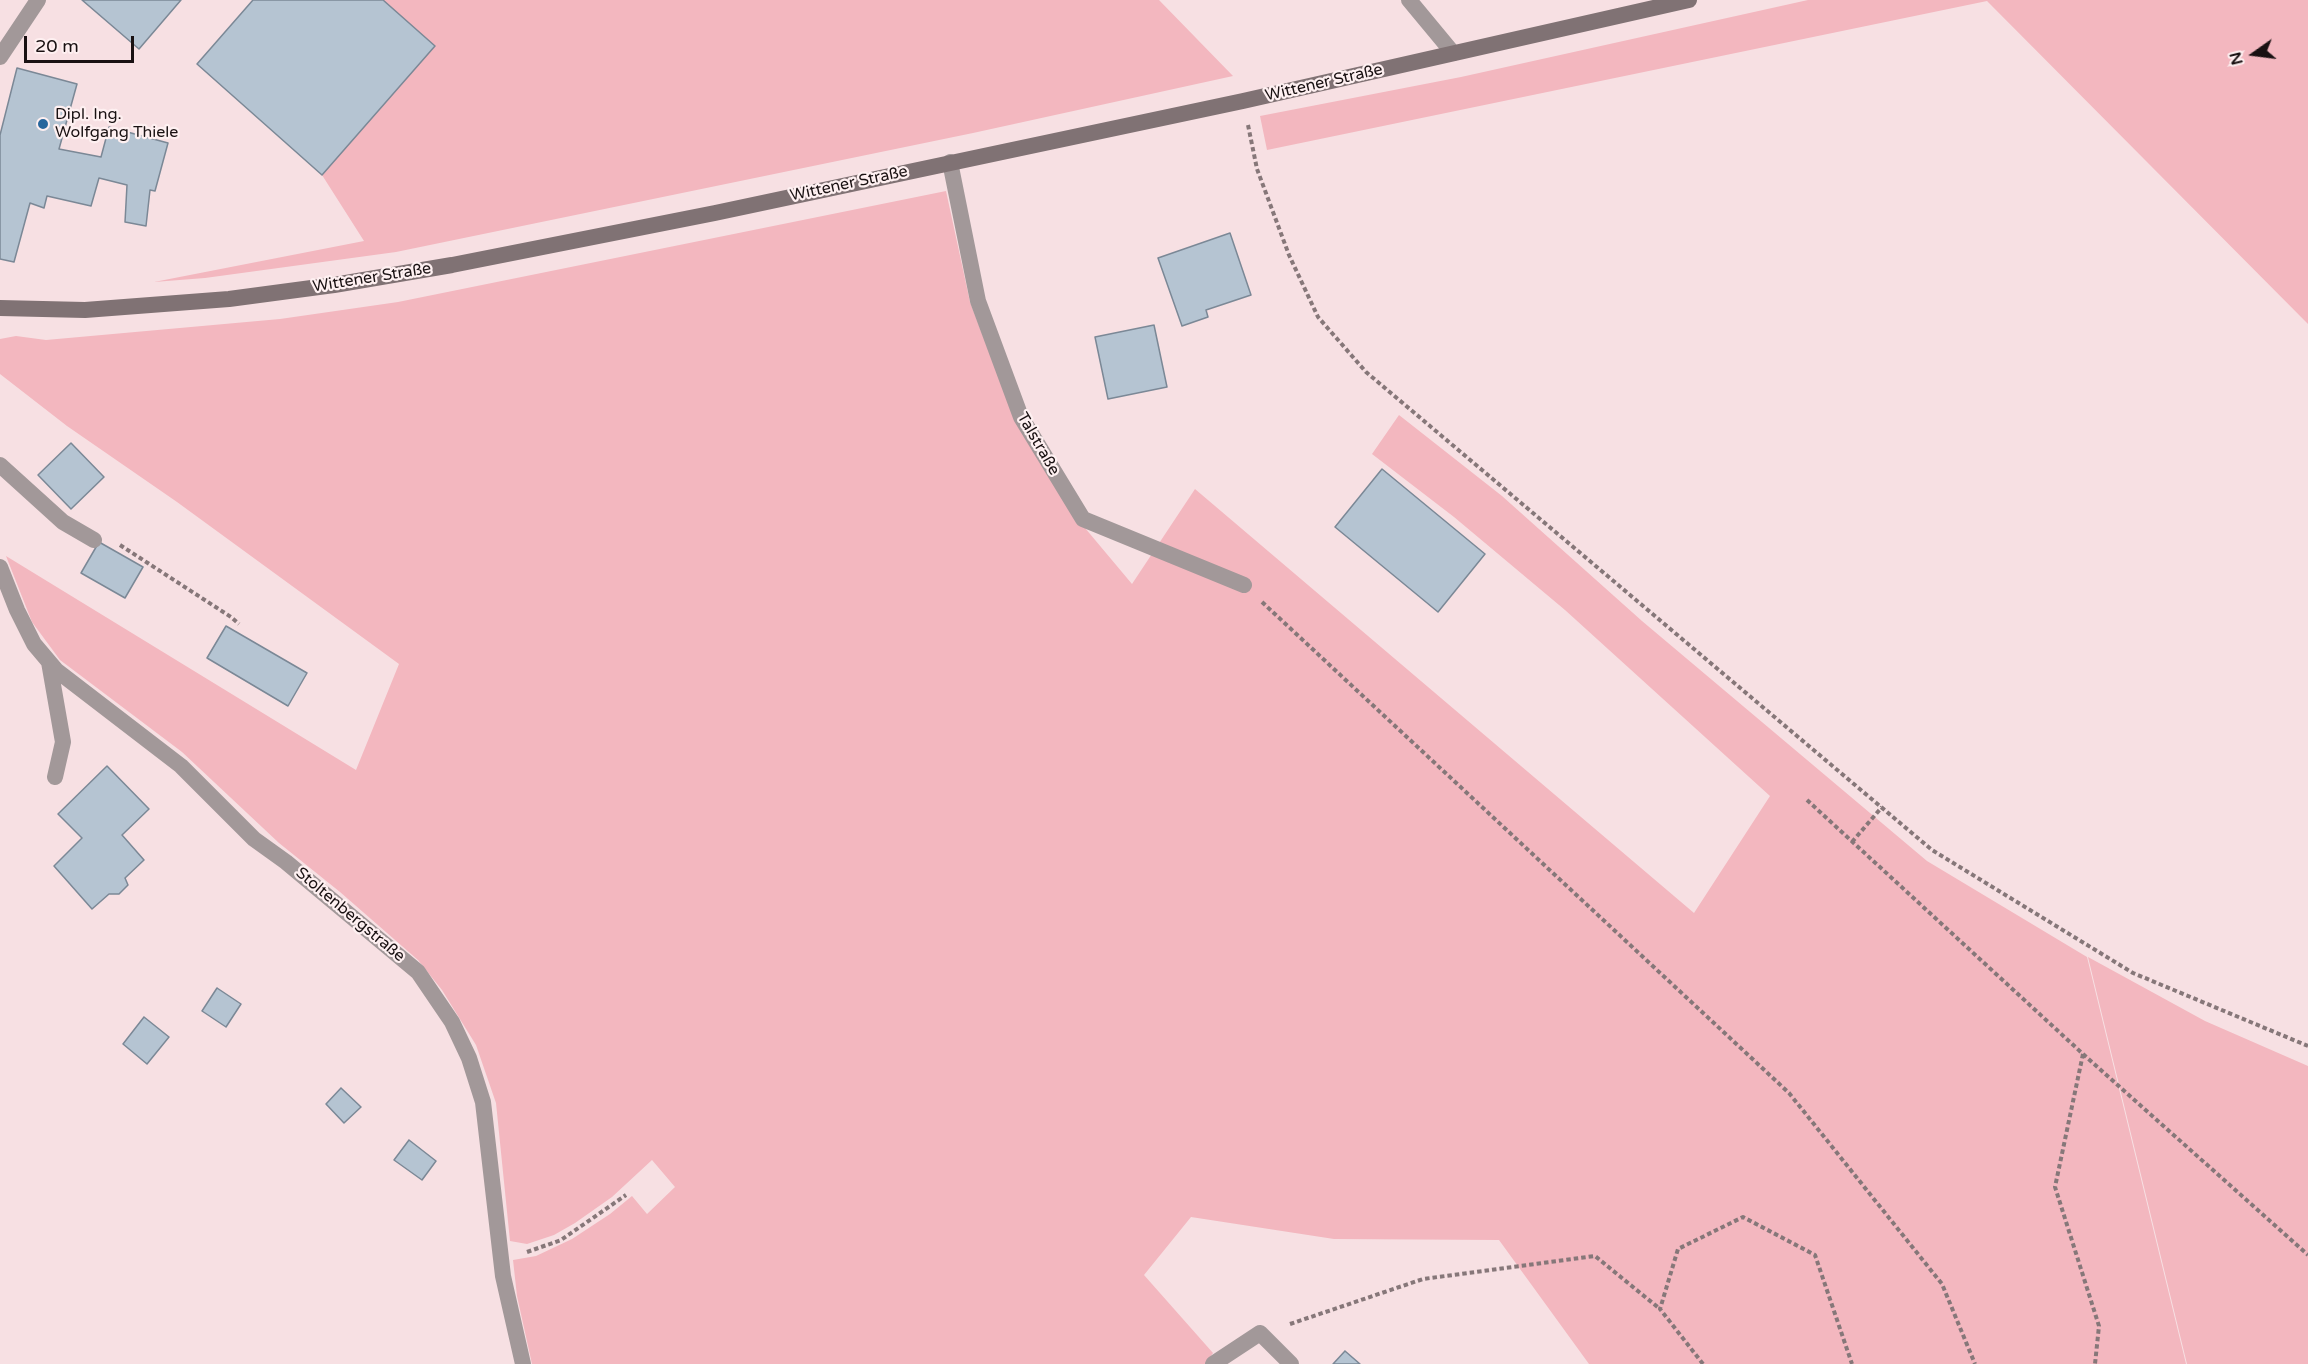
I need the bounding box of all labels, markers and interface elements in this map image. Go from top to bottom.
scale bar [27,24,136,62]
north arrow [2224,24,2284,84]
text: 20 m [35,35,79,57]
text: N [2225,50,2248,67]
street label: Wittener Straße [1263,60,1385,106]
place label: Dipl. Ing. Wolfgang Thiele [55,105,178,143]
marker: Dipl. Ing. Wolfgang Thiele [36,117,50,131]
street label: Wittener Straße [788,162,910,206]
street label: Wittener Straße [311,259,433,297]
street label: Talstraße [1012,409,1064,479]
street label: Stoltenbergstraße [291,864,409,966]

